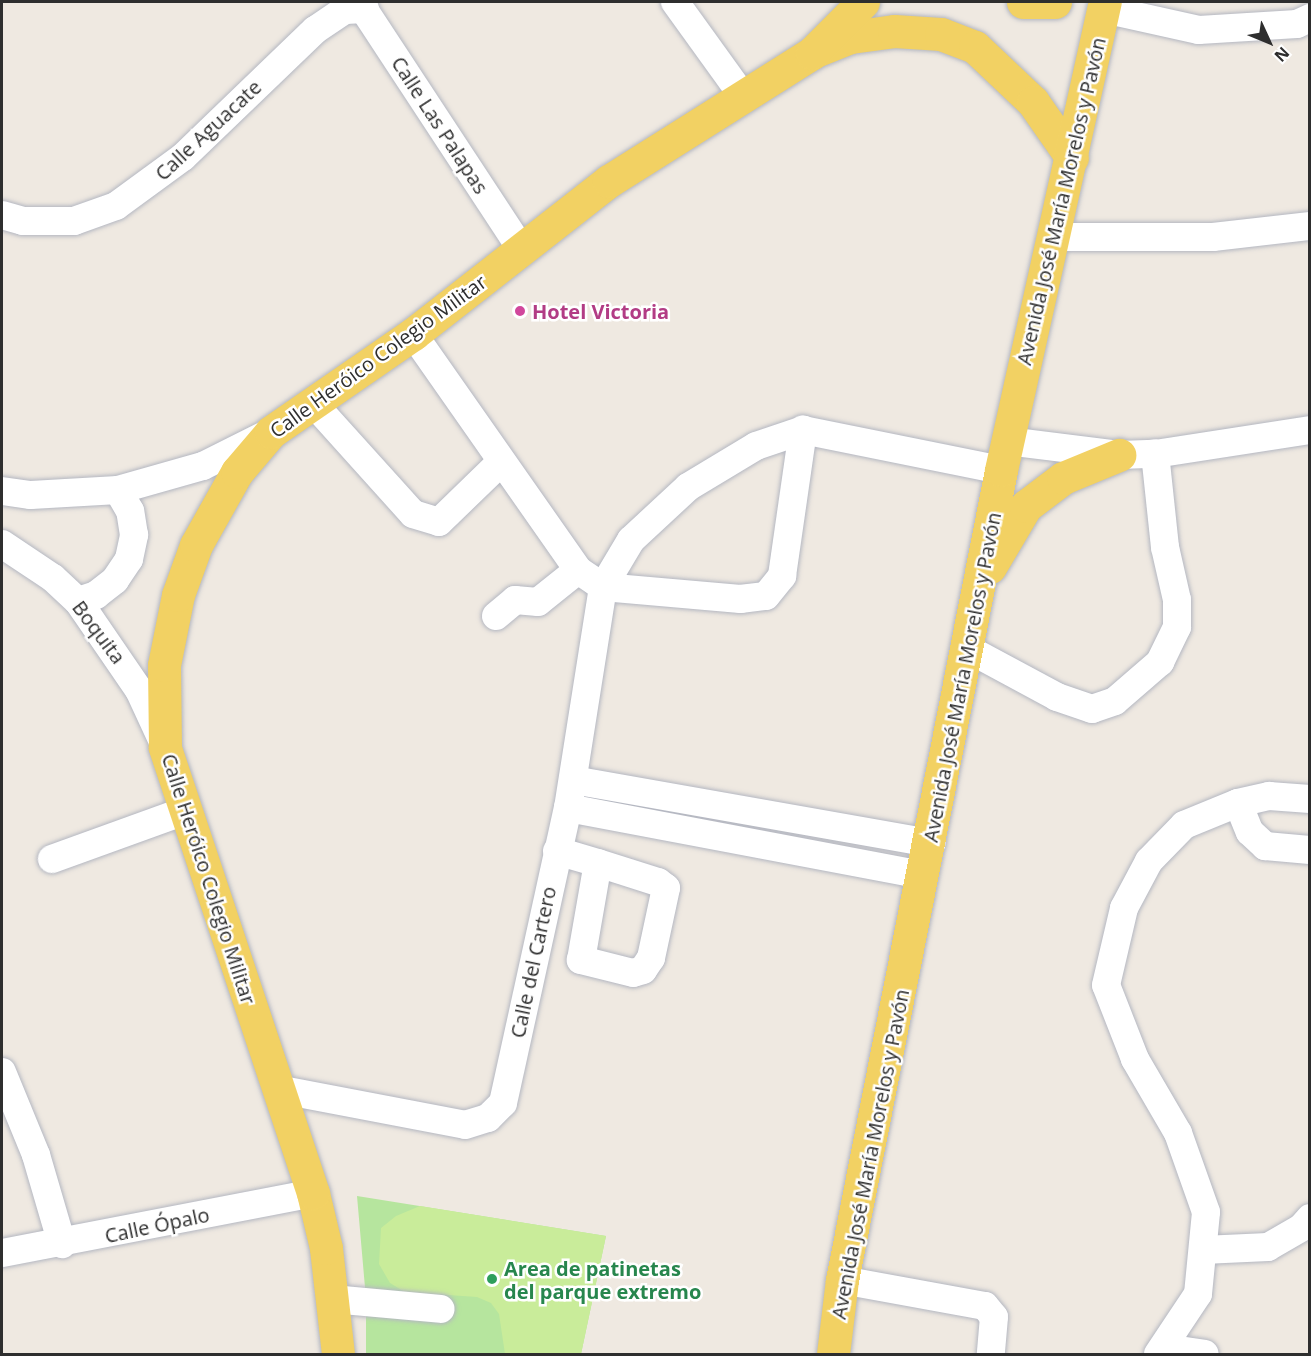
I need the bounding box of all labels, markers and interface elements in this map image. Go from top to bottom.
north arrow [1239,12,1299,72]
street label: Avenida José María Morelos y Pavón [1012,35,1110,367]
text: N [1270,42,1294,67]
street label: Calle Las Palapas [387,52,493,198]
street label: Calle Aguacate [150,75,266,185]
street label: Calle Heróico Colegio Militar [265,269,491,443]
place label: Hotel Victoria [532,299,669,323]
marker: Hotel Victoria [513,304,527,318]
street label: Avenida José María Morelos y Pavón [918,510,1006,844]
street label: Boquita [68,596,130,668]
street label: Calle Heróico Colegio Militar [157,751,261,1007]
street label: Calle del Cartero [505,884,561,1040]
street label: Avenida José María Morelos y Pavón [826,987,914,1321]
street label: Calle Ópalo [103,1202,211,1248]
place label: Area de patinetas del parque extremo [504,1256,701,1303]
marker: Area de patinetas del parque extremo [485,1272,499,1286]

